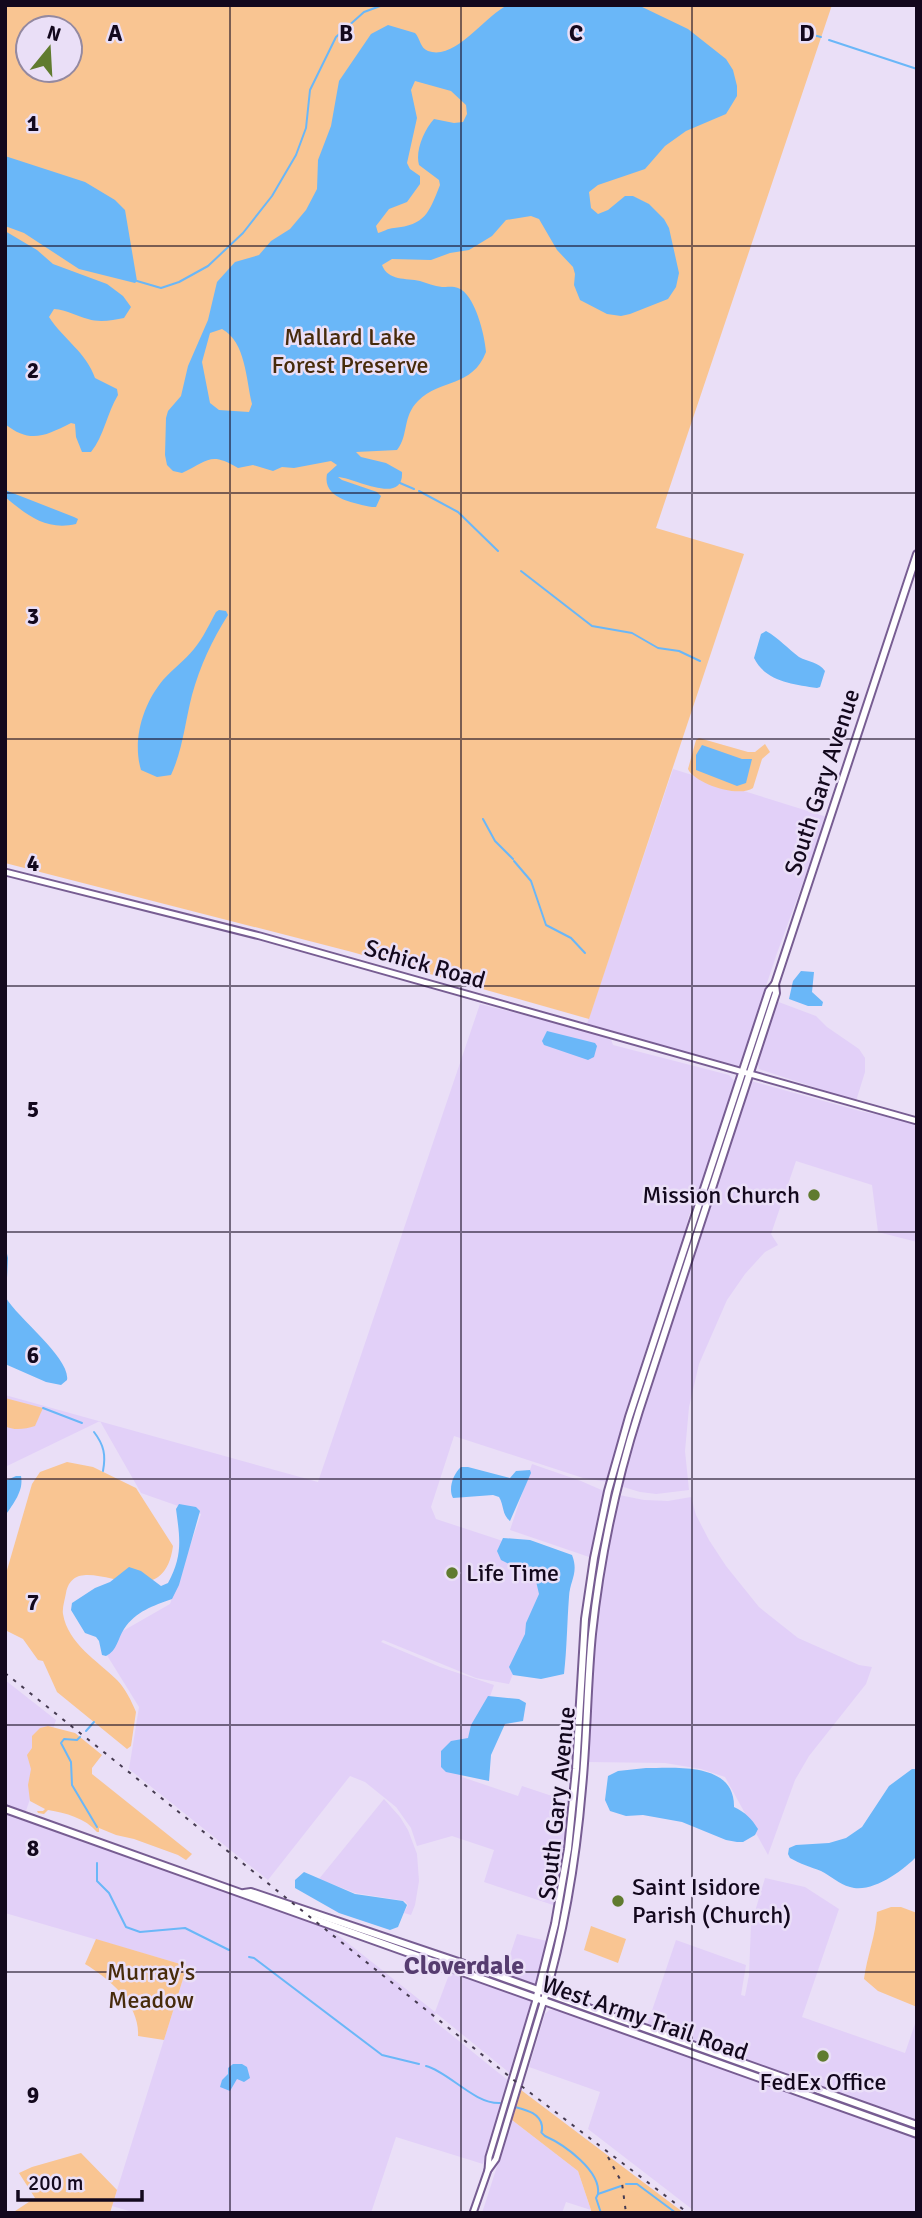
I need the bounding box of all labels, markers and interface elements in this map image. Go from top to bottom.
north arrow [14,14,84,84]
text: A [108,19,123,48]
text: B [339,19,353,48]
text: C [569,19,583,48]
text: D [799,19,815,48]
text: N [44,20,64,47]
text: 1 [27,109,39,138]
park label: Mallard Lake Forest Preserve [271,322,429,380]
text: 2 [27,356,39,385]
text: 3 [27,602,39,631]
street label: South Gary Avenue [778,685,866,879]
text: 4 [27,849,39,878]
street label: Schick Road [361,932,489,996]
text: 5 [27,1095,39,1124]
place label: Mission Church [642,1180,800,1210]
marker: Mission Church [806,1187,822,1203]
text: 6 [27,1341,39,1370]
place label: Life Time [466,1558,559,1588]
marker: Life Time [444,1565,460,1581]
text: 7 [27,1588,39,1617]
street label: South Gary Avenue [532,1705,582,1901]
text: 8 [27,1834,39,1863]
place label: Saint Isidore Parish (Church) [632,1872,791,1930]
marker: Saint Isidore Parish (Church) [610,1893,626,1909]
district label: Cloverdale [404,1950,524,1982]
park label: Murray's Meadow [107,1957,195,2015]
street label: West Army Trail Road [538,1969,752,2067]
marker: FedEx Office [815,2048,831,2064]
place label: FedEx Office [760,2067,886,2097]
text: 9 [27,2081,39,2110]
scale bar [18,2158,142,2202]
text: 200 m [28,2170,83,2196]

